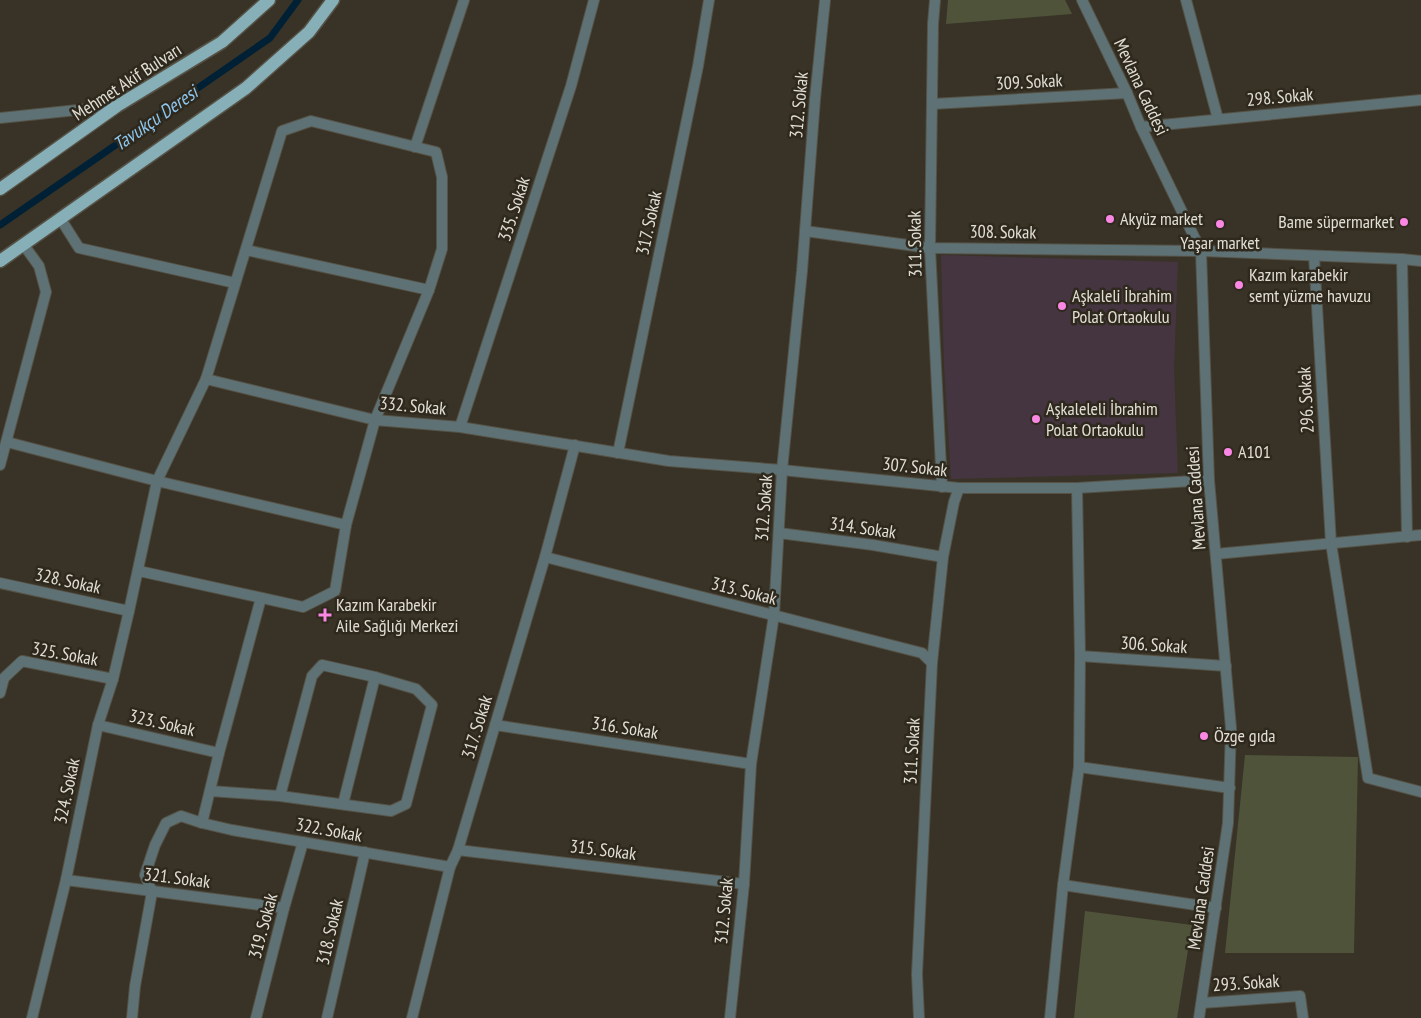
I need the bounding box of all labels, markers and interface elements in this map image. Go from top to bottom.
street label: Mevlana Caddesi [1109,35,1174,139]
street label: Mehmet Akif Bulvarı [68,38,186,125]
street label: 309. Sokak [995,68,1063,95]
street label: 312. Sokak [784,71,813,139]
water label: Tavukçu Deresi [108,78,204,156]
street label: 298. Sokak [1246,82,1314,111]
street label: 335. Sokak [492,174,535,244]
street label: 317. Sokak [630,189,667,257]
place label: Akyüz market [1120,207,1203,230]
street label: 311. Sokak [902,210,927,278]
place label: Bame süpermarket [1278,210,1394,233]
marker: Akyüz market [1104,213,1116,225]
marker: Bame süpermarket [1398,216,1410,228]
marker: Yaşar market [1214,218,1226,230]
street label: 308. Sokak [969,219,1037,244]
place label: Yaşar market [1180,231,1260,254]
place label: Kazım karabekir semt yüzme havuzu [1249,263,1371,307]
marker: Kazım karabekir semt yüzme havuzu [1233,279,1245,291]
place label: Aşkaleli İbrahim Polat Ortaokulu [1072,284,1172,328]
marker: Aşkaleli İbrahim Polat Ortaokulu [1056,300,1068,312]
street label: 296. Sokak [1292,366,1319,434]
street label: 332. Sokak [379,391,447,420]
place label: Aşkaleleli İbrahim Polat Ortaokulu [1046,397,1158,441]
marker: Aşkaleleli İbrahim Polat Ortaokulu [1030,413,1042,425]
place label: A101 [1238,440,1271,463]
street label: Mevlana Caddesi [1180,445,1211,551]
marker: A101 [1222,446,1234,458]
street label: 307. Sokak [881,452,949,481]
street label: 312. Sokak [750,474,777,542]
street label: 314. Sokak [828,511,898,544]
street label: 328. Sokak [33,562,103,599]
street label: 313. Sokak [709,571,779,610]
place label: Kazım Karabekir Aile Sağlığı Merkezi [336,593,458,637]
marker: Kazım Karabekir Aile Sağlığı Merkezi [318,608,332,622]
street label: 306. Sokak [1120,631,1188,658]
street label: 325. Sokak [30,636,100,671]
street label: 317. Sokak [456,692,497,761]
street label: 323. Sokak [127,704,197,741]
street label: 316. Sokak [590,711,660,744]
street label: 311. Sokak [898,717,925,785]
place label: Özge gıda [1214,724,1276,747]
marker: Özge gıda [1198,730,1210,742]
street label: 324. Sokak [48,756,85,826]
street label: 322. Sokak [294,812,364,847]
street label: 315. Sokak [569,834,638,865]
street label: Mevlana Caddesi [1182,845,1219,951]
street label: 321. Sokak [143,862,212,893]
street label: 312. Sokak [709,877,738,945]
street label: 319. Sokak [243,891,282,961]
street label: 318. Sokak [311,897,348,967]
street label: 293. Sokak [1212,969,1280,996]

